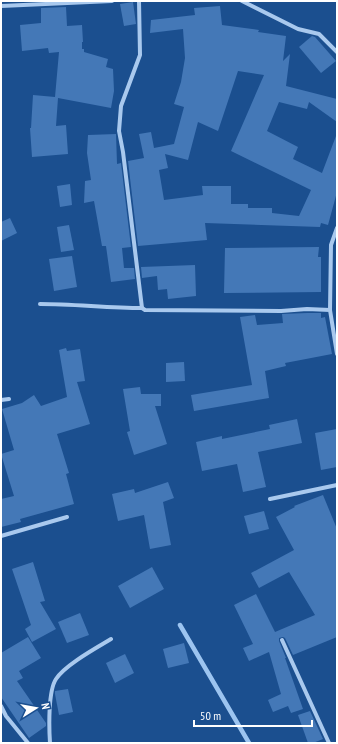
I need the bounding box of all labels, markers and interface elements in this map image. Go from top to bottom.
north arrow [16,688,56,728]
text: N [38,702,53,710]
scale bar [194,702,312,728]
text: 50 m [200,708,221,723]

